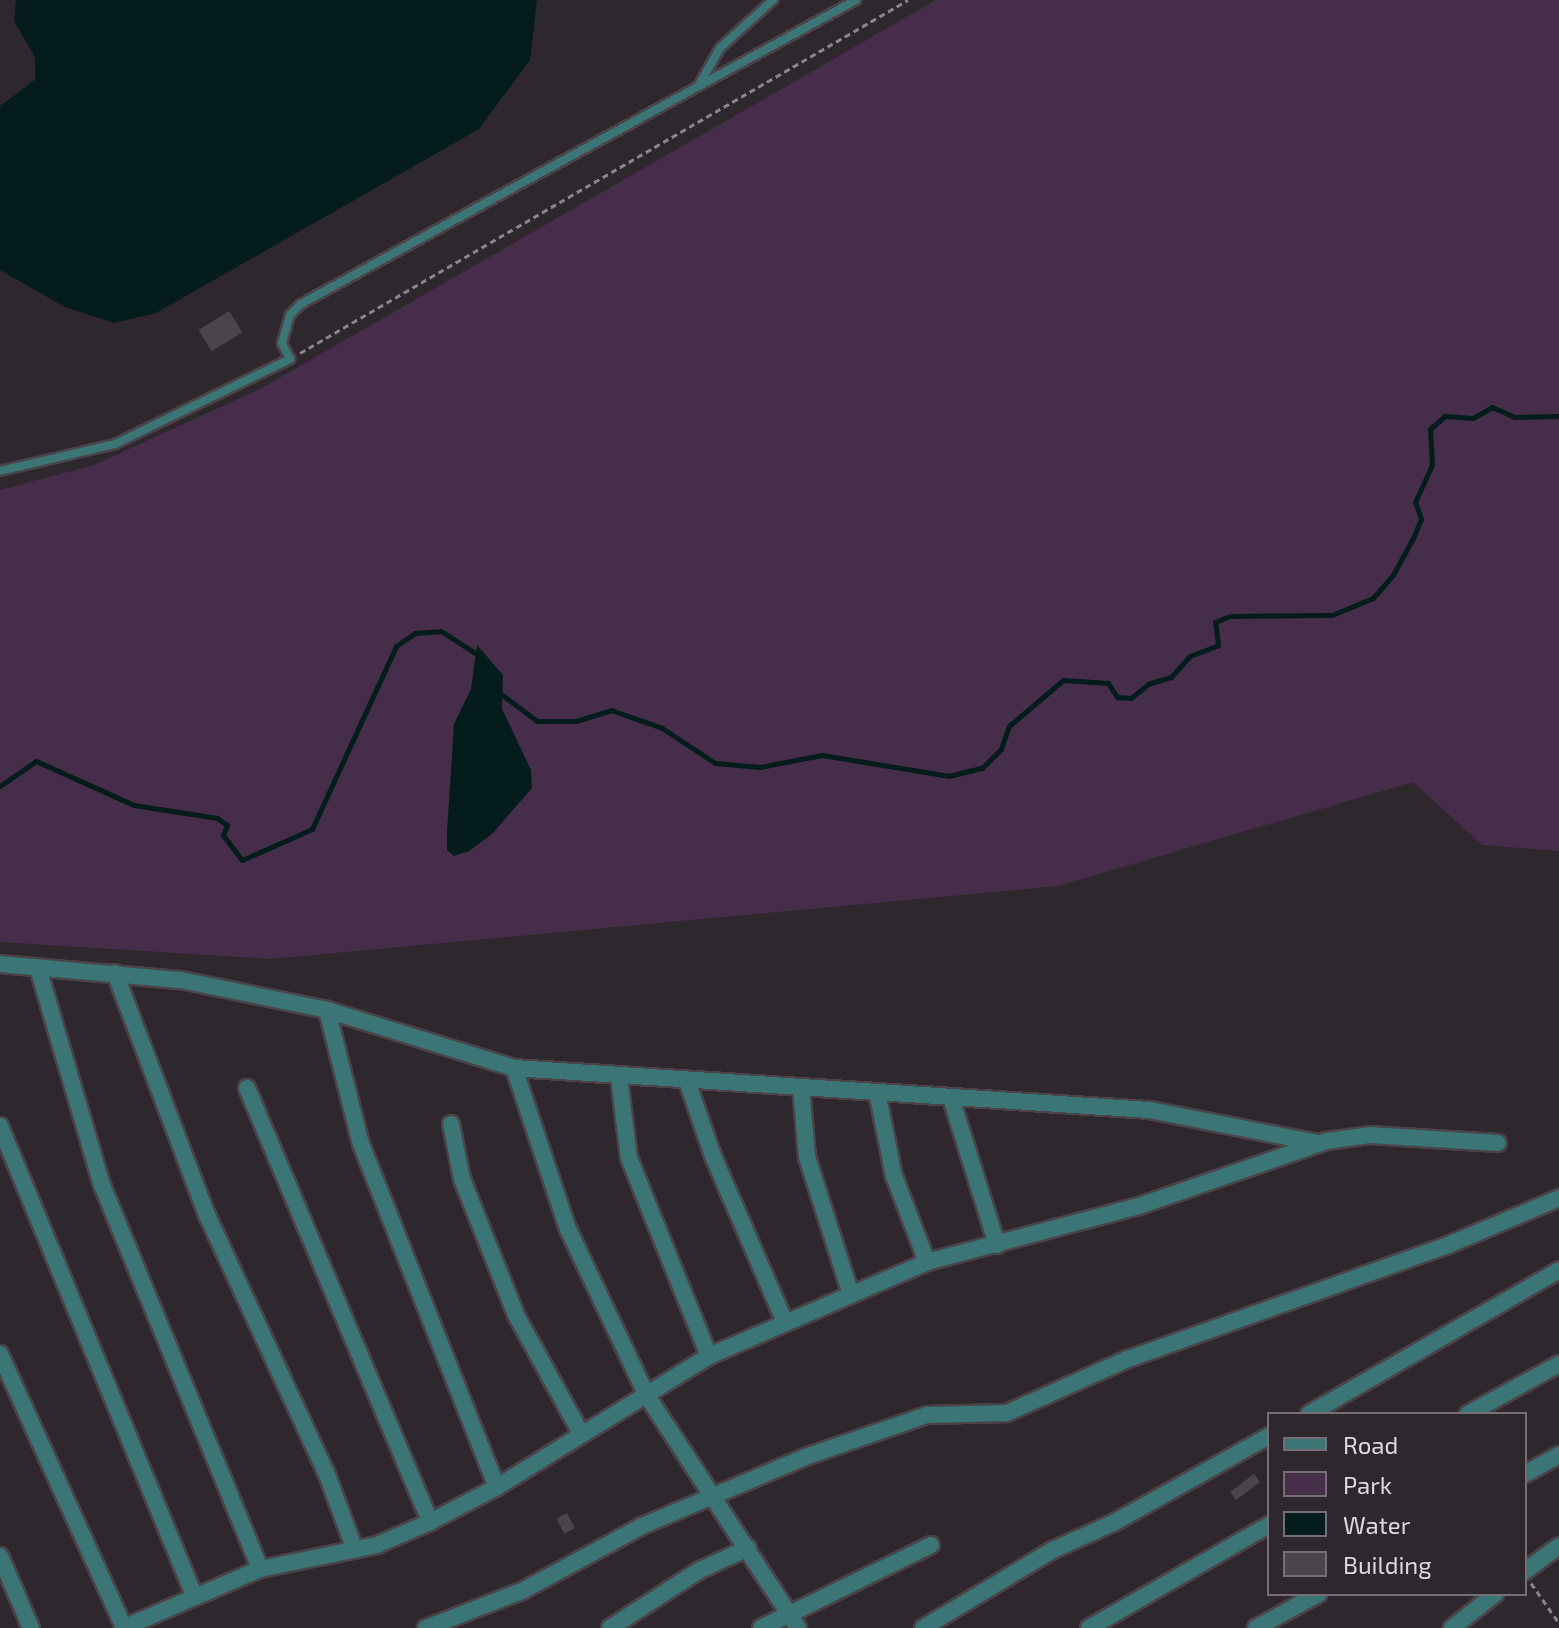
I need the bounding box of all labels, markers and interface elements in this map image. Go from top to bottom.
legend [1267,1412,1527,1596]
text: Road [1343,1430,1398,1459]
text: Park [1343,1470,1392,1499]
text: Water [1343,1510,1410,1539]
text: Building [1343,1550,1432,1579]

